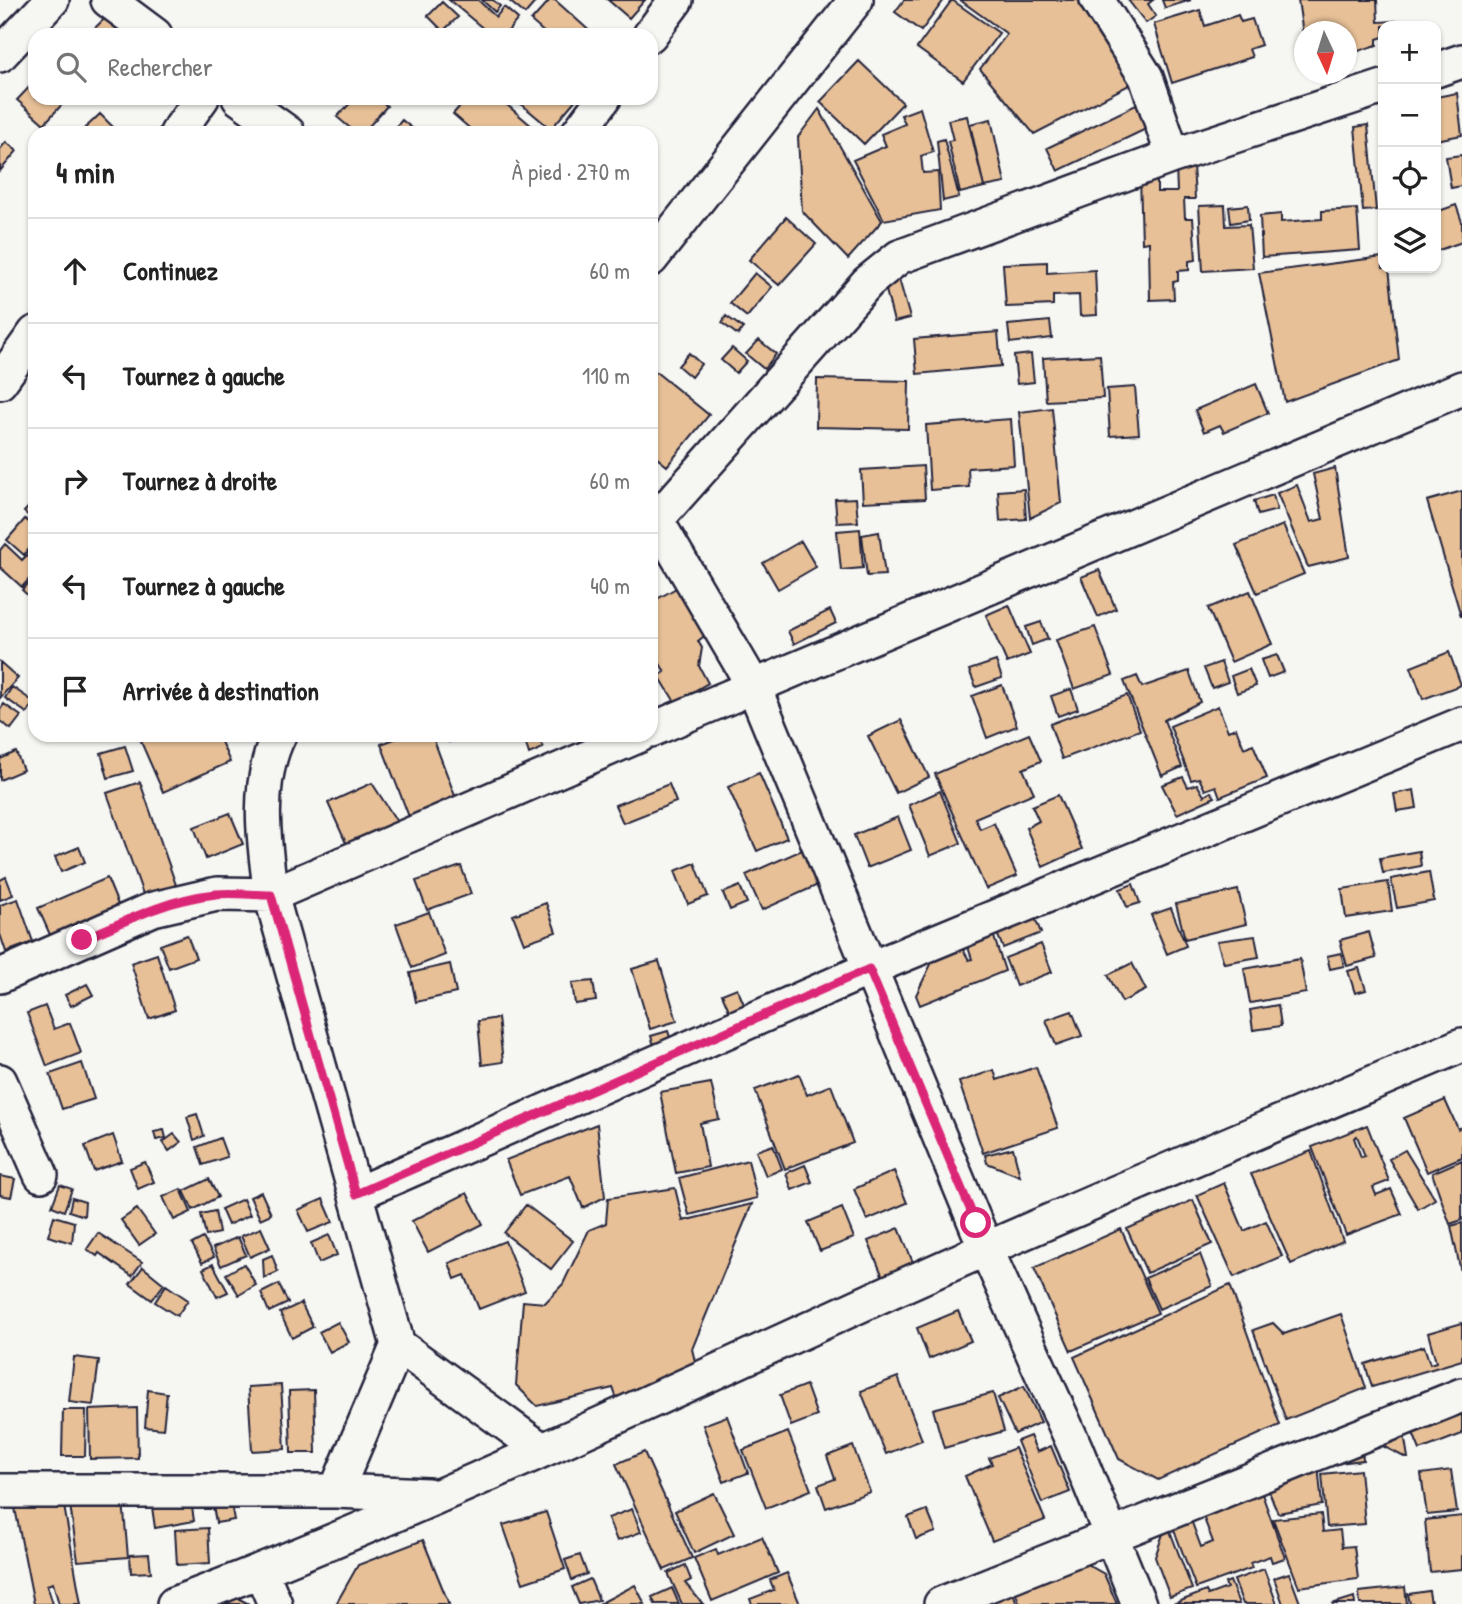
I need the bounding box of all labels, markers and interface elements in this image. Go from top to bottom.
north arrow [1294,21,1357,84]
map controls [1378,21,1441,273]
button: + [1378,21,1441,84]
search box [28,28,658,105]
icon: search [52,48,90,86]
text: Rechercher [108,49,213,84]
button: − [1378,84,1441,147]
button: locate [1378,147,1441,210]
text: 4 min [56,152,115,192]
text: À pied · 270 m [512,156,630,187]
button: layers [1378,210,1441,273]
icon: ahead [56,252,94,290]
text: Continuez [123,253,218,288]
text: 60 m [590,255,630,286]
icon: left [56,357,94,395]
text: Tournez à gauche [123,358,285,393]
text: 110 m [582,360,630,391]
icon: right [56,462,94,500]
text: Tournez à droite [123,463,277,498]
text: 60 m [590,465,630,496]
icon: left [56,567,94,605]
text: Tournez à gauche [123,568,285,603]
text: 40 m [590,570,630,601]
icon: arrive [56,672,94,710]
text: Arrivée à destination [123,673,319,708]
route end [66,924,97,955]
route start [960,1207,991,1238]

